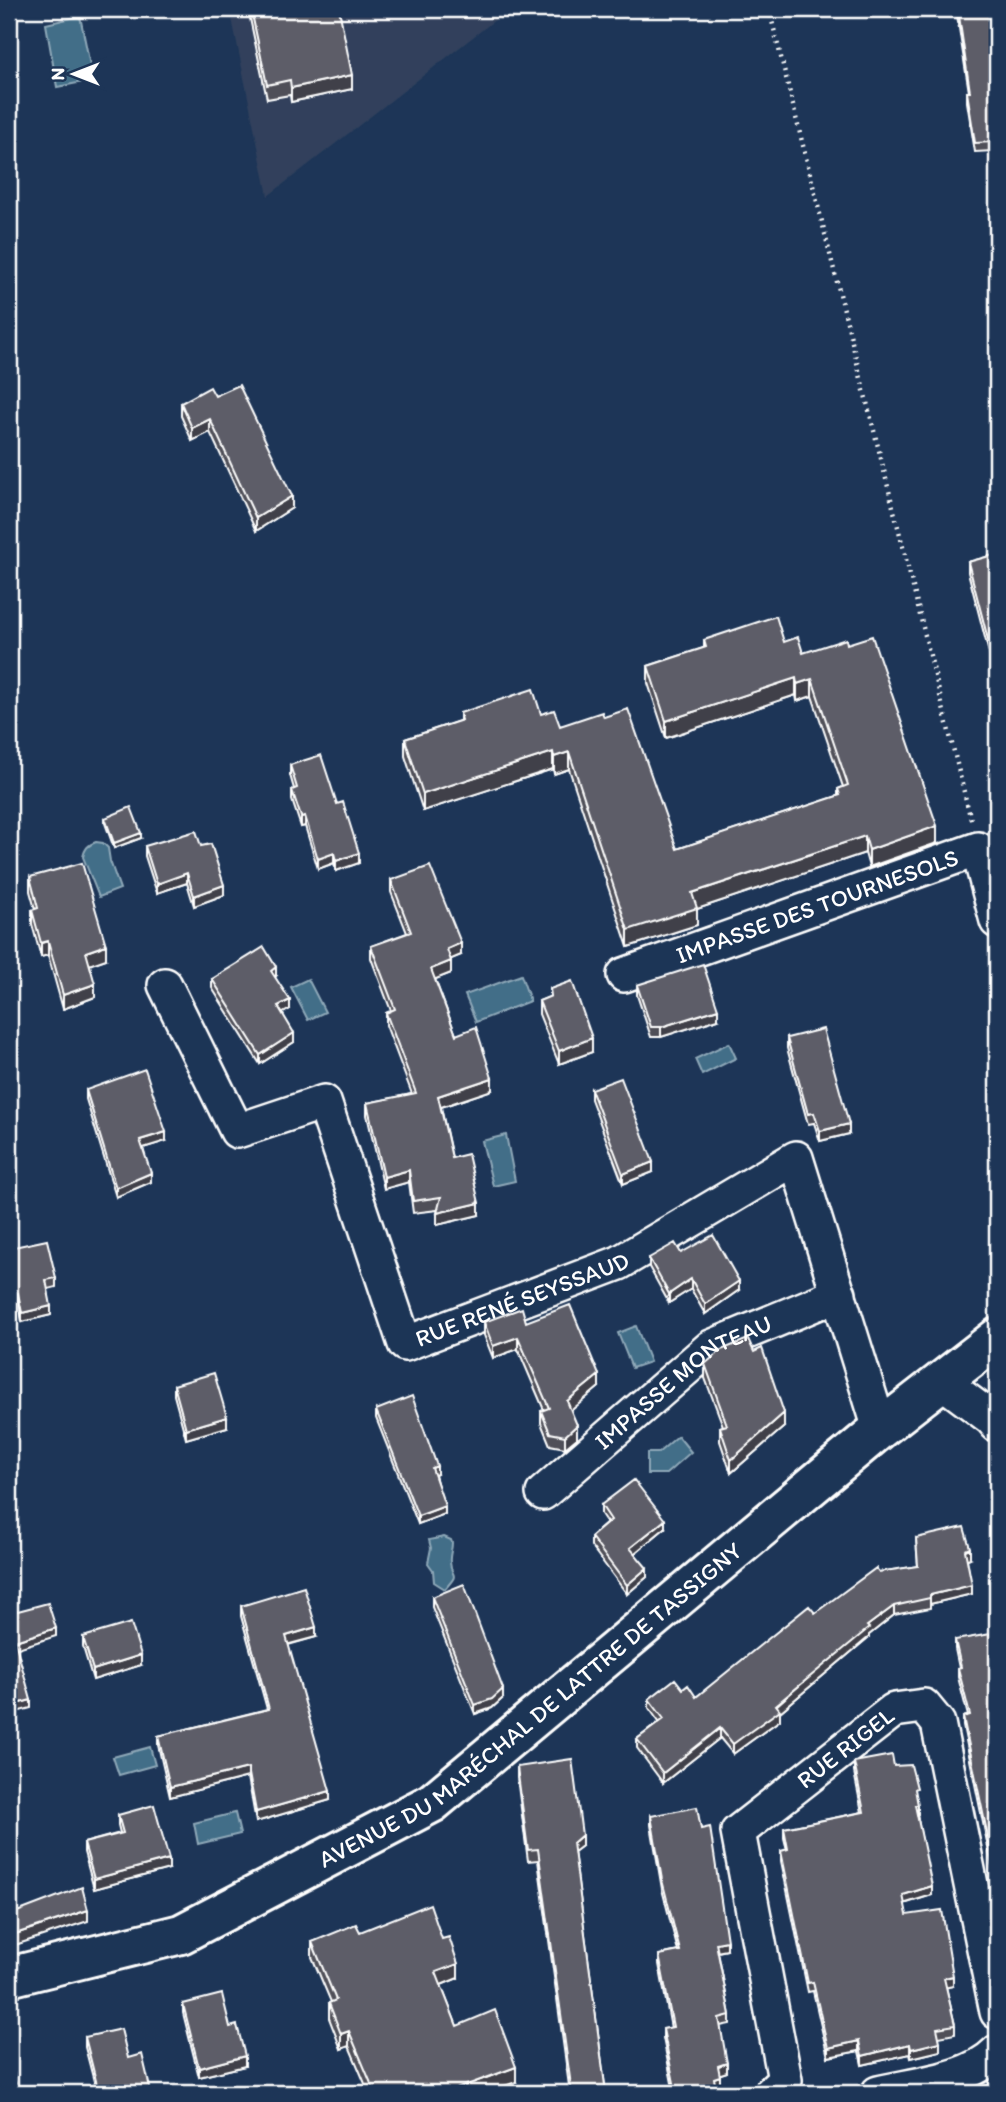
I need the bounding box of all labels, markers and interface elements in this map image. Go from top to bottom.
north arrow [38,38,108,108]
text: N [46,68,69,80]
street label: IMPASSE DES TOURNESOLS [672,842,962,969]
street label: RUE RENÉ SEYSSAUD [411,1245,634,1353]
street label: IMPASSE MONTEAU [588,1309,776,1456]
street label: AVENUE DU MARÉCHAL DE LATTRE DE TASSIGNY [313,1536,748,1874]
street label: RUE RIGEL [791,1701,899,1794]

